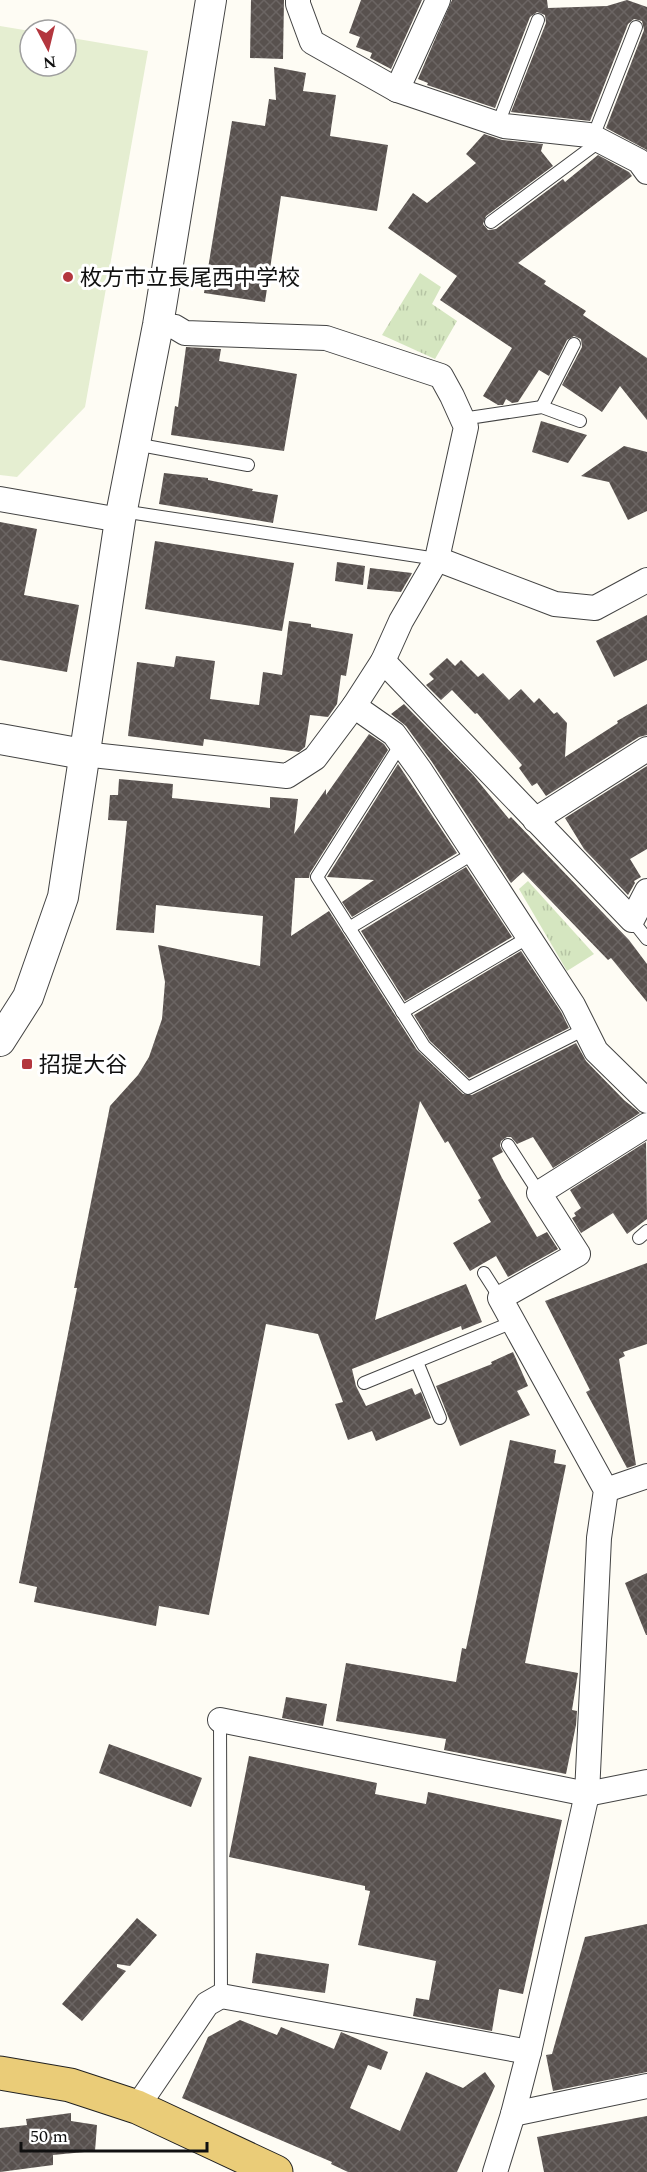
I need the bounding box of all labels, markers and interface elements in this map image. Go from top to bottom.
north arrow [18,18,78,78]
text: N [42,49,58,75]
place label: 枚方市立長尾西中学校 [80,262,300,295]
marker: 枚方市立長尾西中学校 [61,270,75,284]
place label: 招提大谷 [39,1049,127,1082]
marker: 招提大谷 [20,1057,34,1071]
scale bar [21,2115,207,2153]
text: 50 m [30,2123,68,2150]

